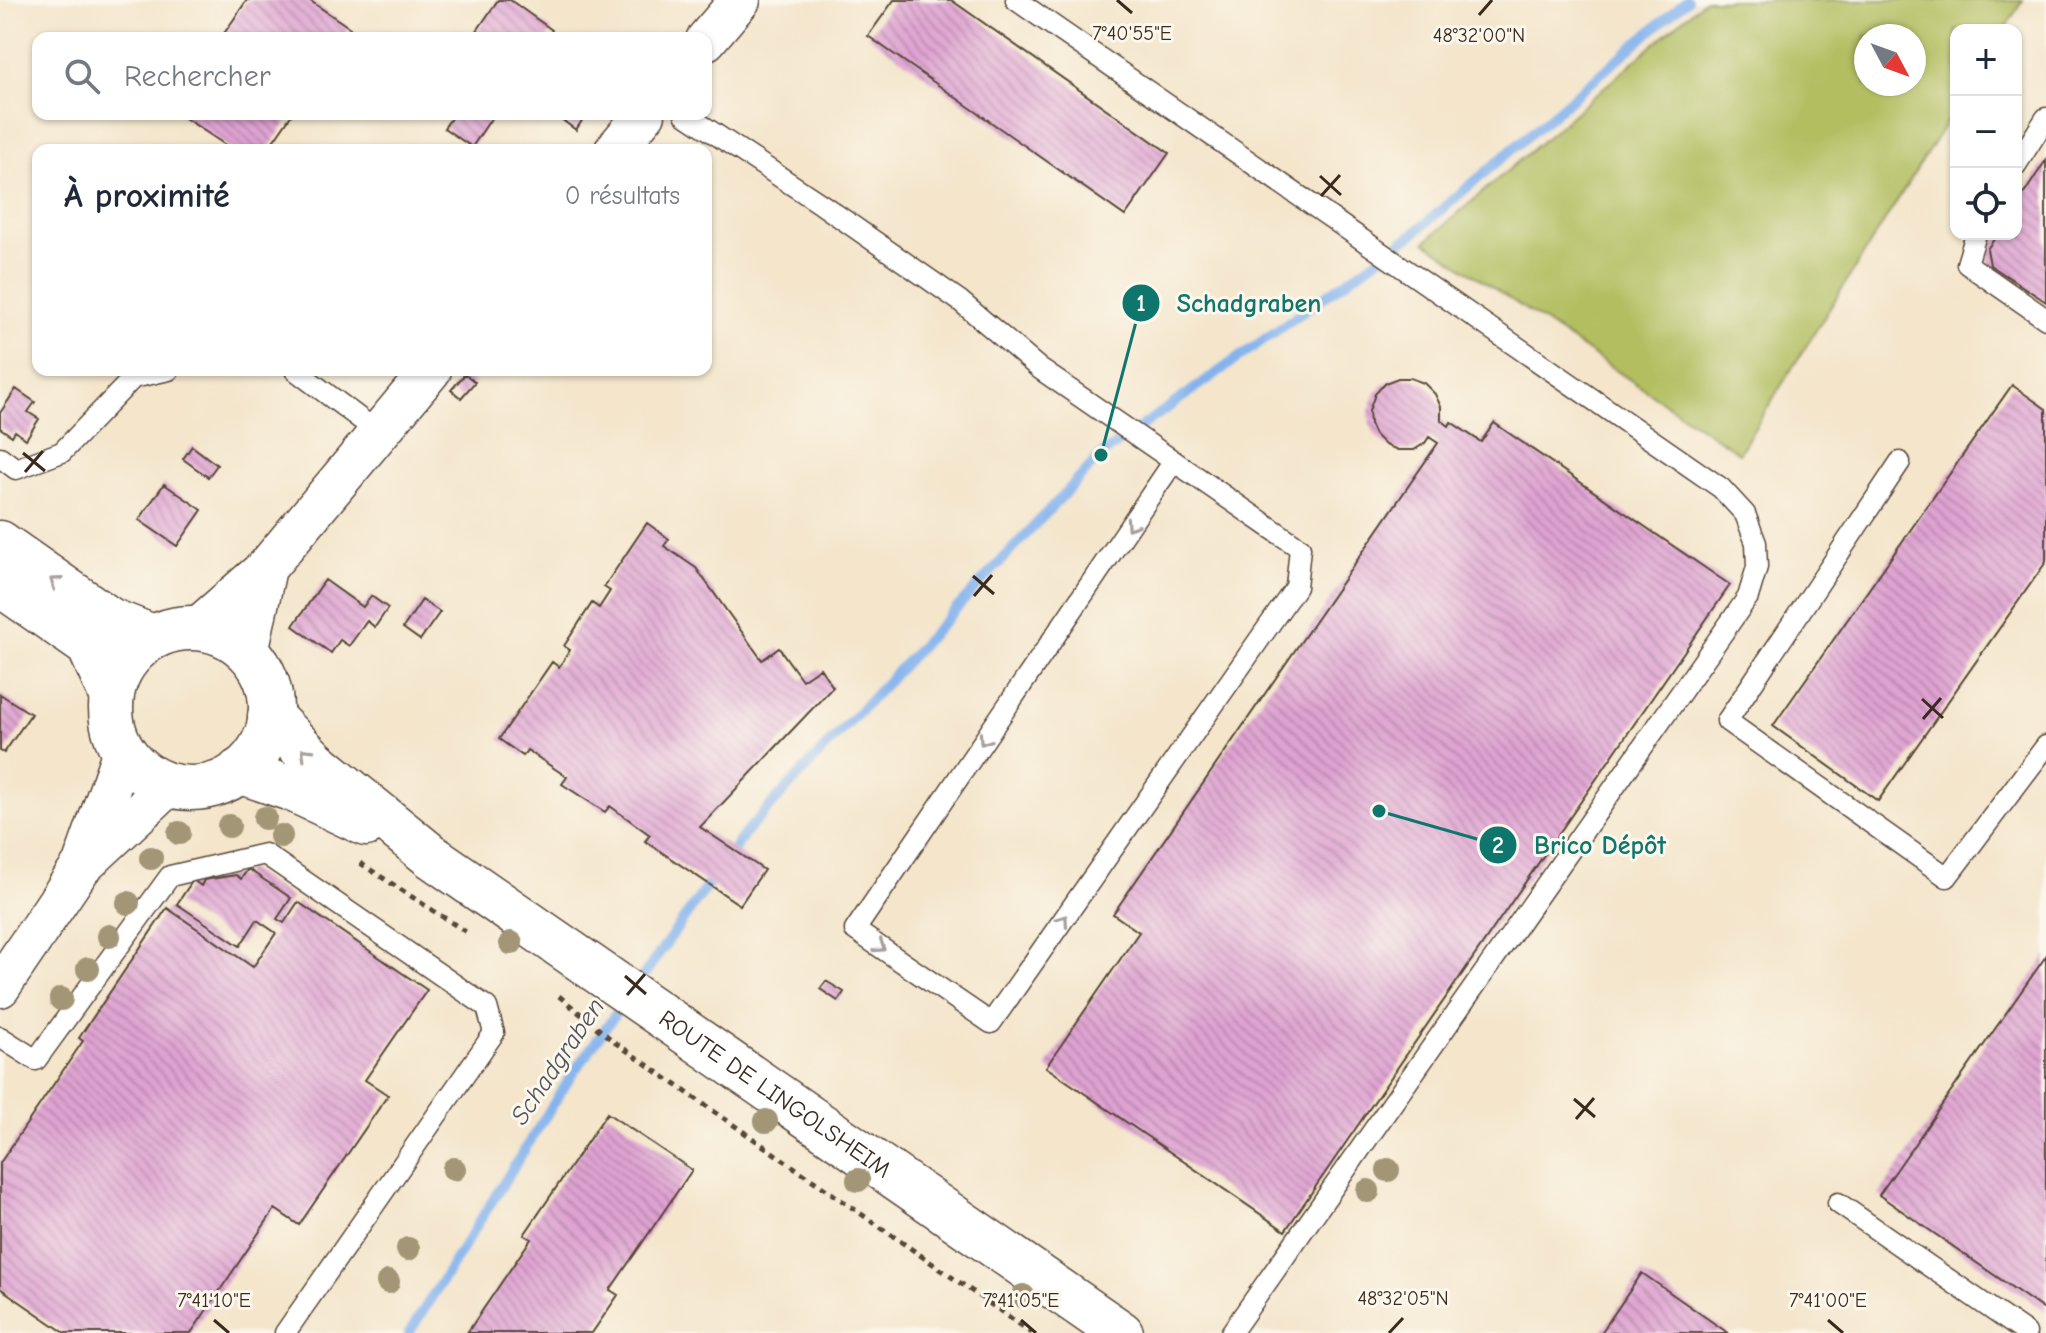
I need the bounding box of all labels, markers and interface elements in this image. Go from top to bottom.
text: 7°40'55"E [1092,22,1172,45]
text: 48°32'00"N [1433,24,1525,47]
north arrow [1854,24,1926,96]
map controls [1950,24,2022,240]
button: + [1950,24,2022,96]
search box [32,32,712,120]
icon: search [60,54,104,98]
text: Rechercher [124,59,271,94]
button: − [1950,96,2022,168]
button: locate [1950,168,2022,240]
text: À proximité [64,176,230,216]
text: 0 résultats [565,181,680,211]
callout: Schadgraben [1121,278,1337,328]
text: 1 [1136,289,1146,317]
text: Schadgraben [1177,289,1321,319]
one-way arrow [1125,517,1140,531]
one-way arrow [49,577,63,592]
one-way arrow [979,732,994,746]
one-way arrow [301,748,315,762]
callout: Brico Dépôt [1478,820,1682,870]
text: 2 [1492,831,1504,859]
text: Brico Dépôt [1534,831,1666,861]
one-way arrow [1053,915,1068,929]
one-way arrow [872,937,886,952]
water label: Schadgraben [505,993,611,1130]
street label: ROUTE DE LINGOLSHEIM [654,1004,896,1184]
text: 48°32'05"N [1357,1287,1449,1310]
text: 7°41'10"E [177,1289,251,1312]
text: 7°41'05"E [983,1289,1059,1312]
text: 7°41'00"E [1789,1289,1867,1312]

